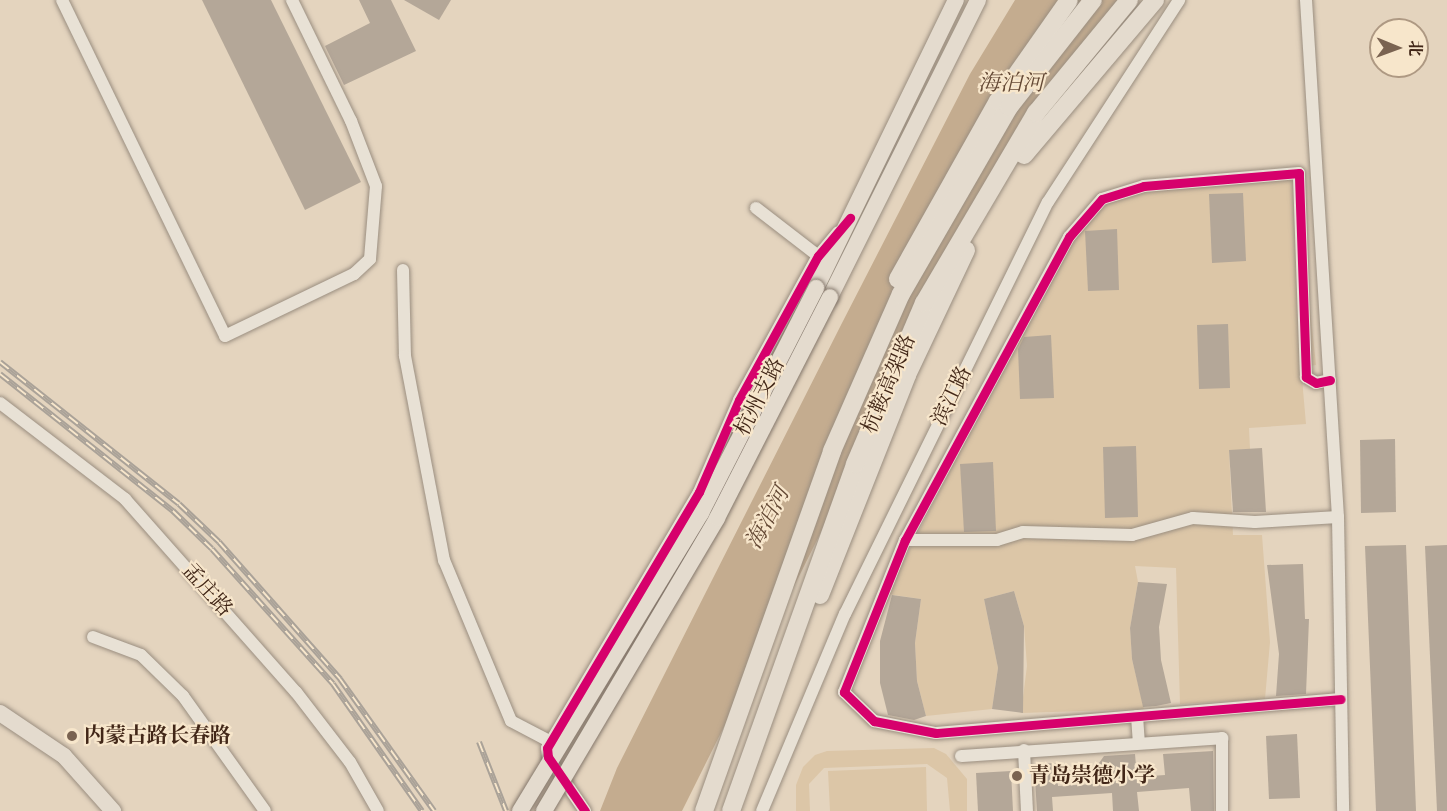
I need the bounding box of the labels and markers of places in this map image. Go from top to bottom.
place label: 内蒙古路长春路 [84,723,231,749]
marker: 内蒙古路长春路 [65,729,79,743]
place label: 青岛崇德小学 [1029,763,1155,789]
marker: 青岛崇德小学 [1010,769,1024,783]

